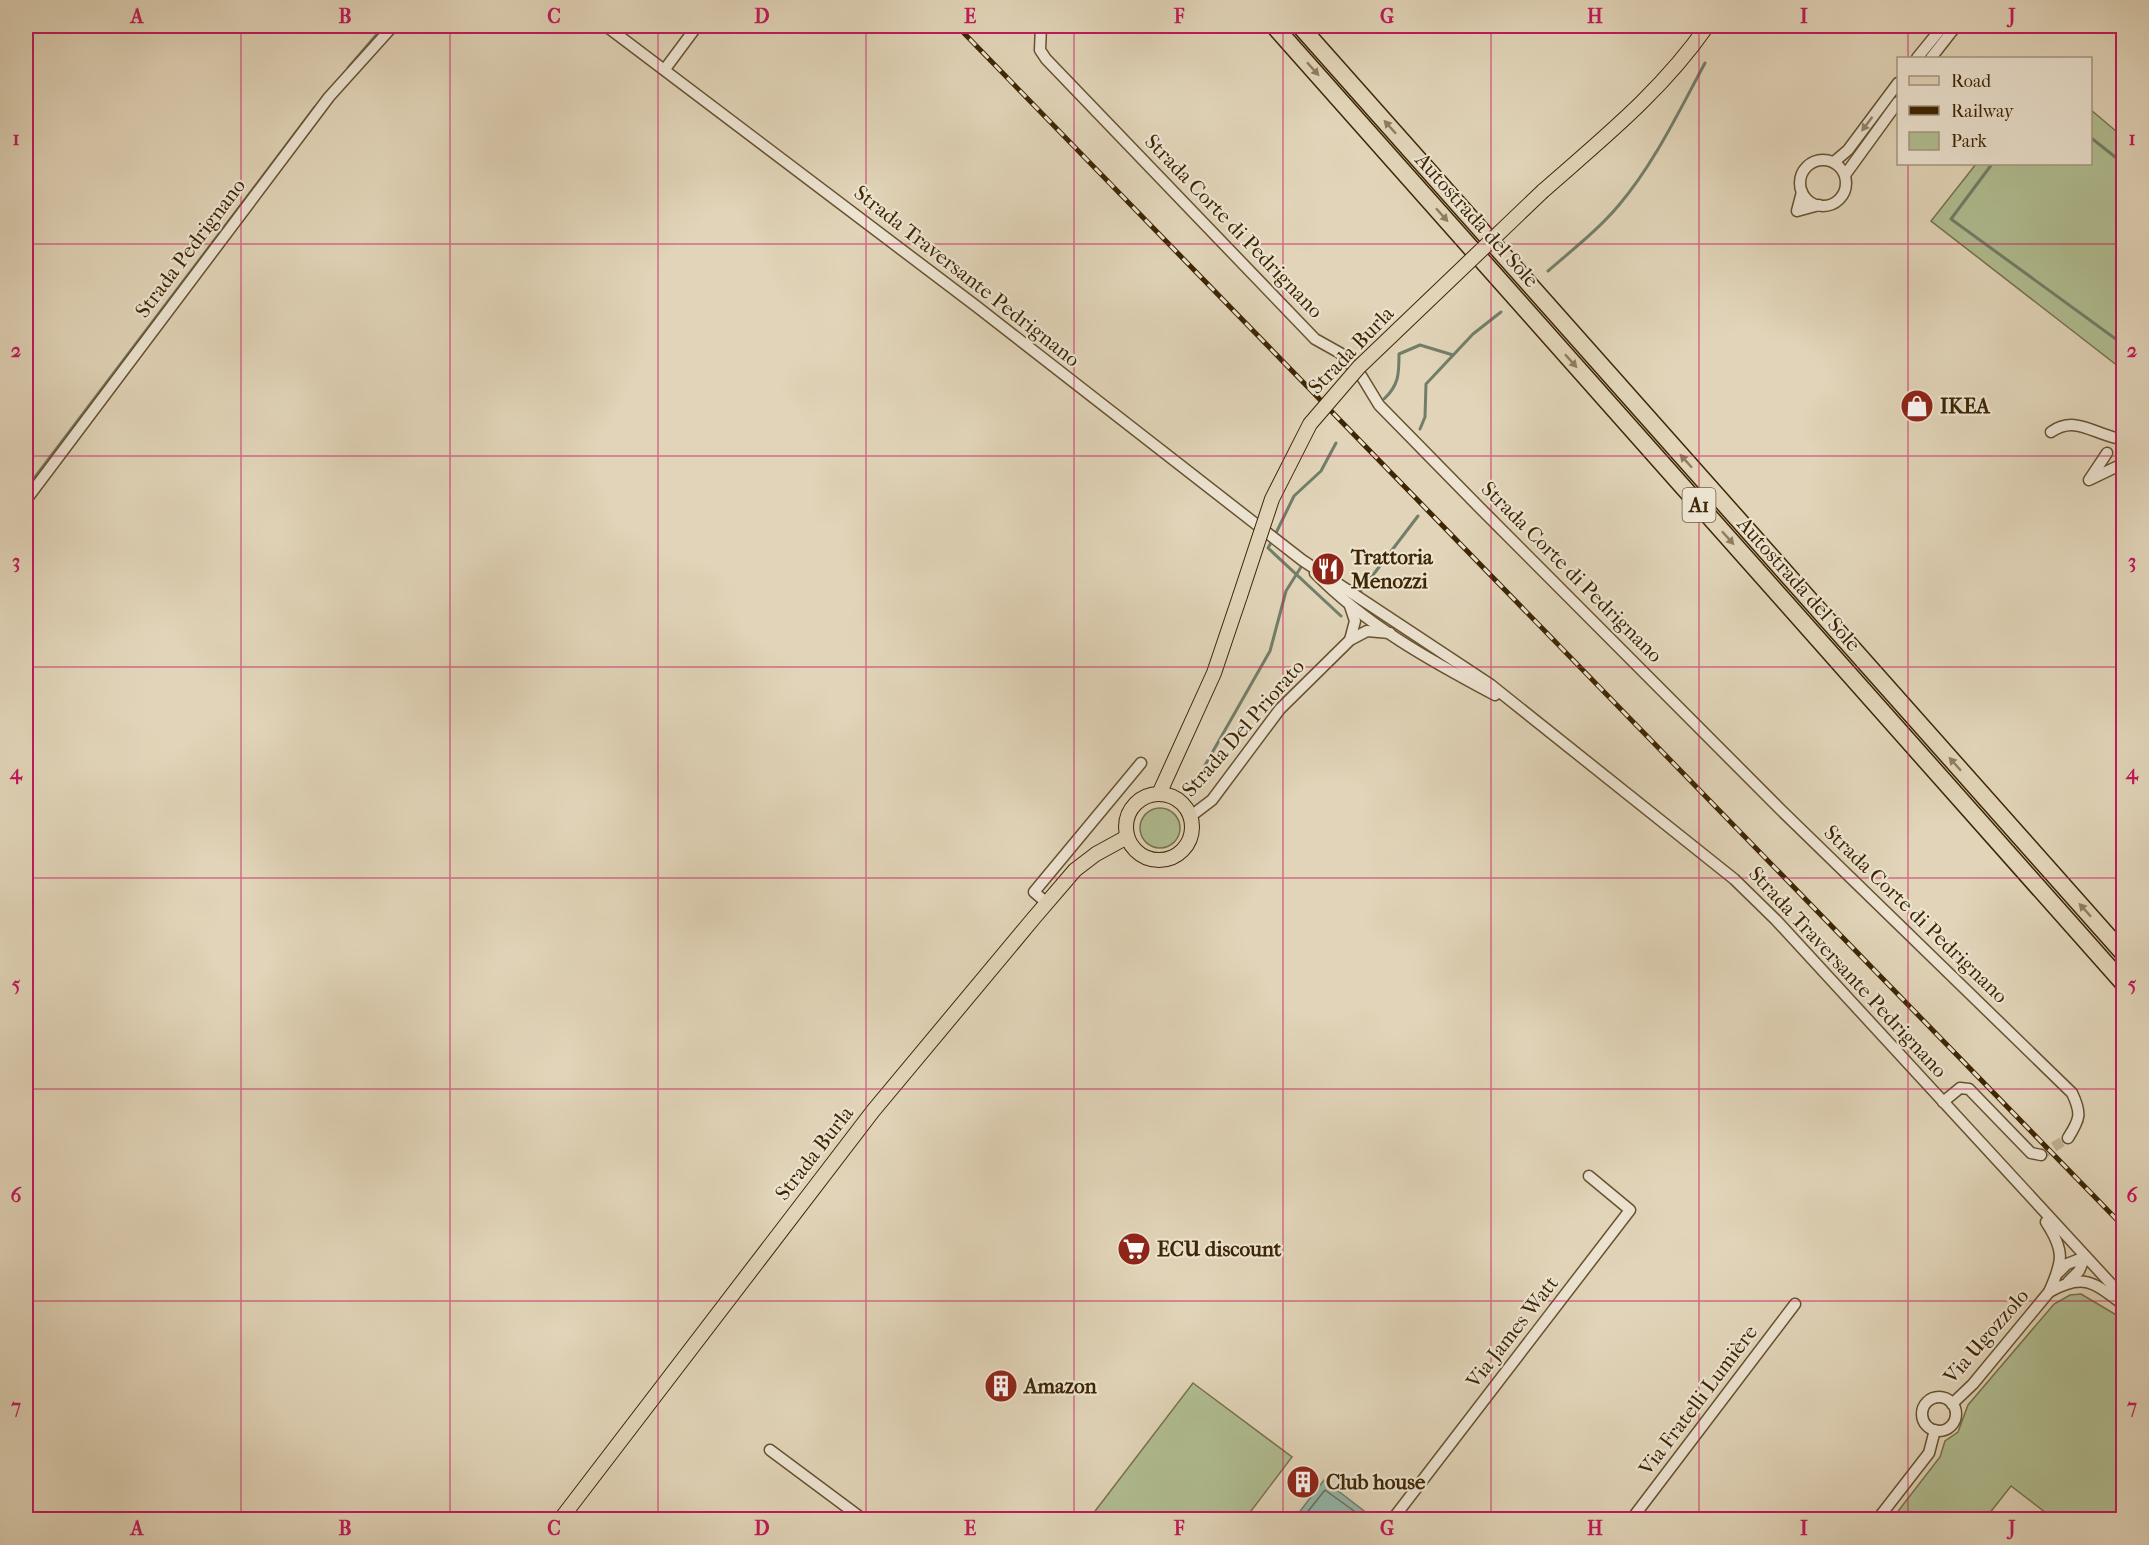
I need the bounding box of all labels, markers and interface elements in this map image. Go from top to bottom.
text: A [129,5,145,28]
text: B [338,5,352,28]
text: C [547,5,561,28]
text: D [754,5,770,28]
text: E [964,5,976,28]
text: F [1173,5,1185,28]
text: G [1380,5,1394,28]
text: H [1587,5,1603,28]
text: I [1800,5,1808,28]
text: J [2006,5,2016,28]
legend [1897,57,2092,165]
one-way arrow [1306,61,1319,76]
text: Road [1951,71,1991,92]
text: Railway [1951,101,2015,122]
one-way arrow [1861,116,1874,132]
one-way arrow [1384,120,1397,135]
text: 1 [12,127,20,150]
text: 1 [2128,127,2136,150]
street label: Strada Corte di Pedrignano [1140,129,1328,323]
text: Park [1951,131,1988,152]
street label: Autostrada del Sole [1410,147,1544,292]
street label: Strada Pedrignano [130,174,250,322]
street label: Strada Traversante Pedrignano [849,180,1085,372]
one-way arrow [1435,207,1448,222]
street label: Strada Burla [1303,301,1399,399]
text: 2 [11,339,21,362]
text: 2 [2127,339,2137,362]
one-way arrow [1564,353,1577,368]
shop icon: IKEA [1899,388,1935,424]
place label: IKEA [1940,394,1991,418]
one-way arrow [1680,454,1693,469]
street label: Strada Corte di Pedrignano [1477,477,1667,667]
road number: A1 [1682,488,1716,522]
street label: Autostrada del Sole [1732,511,1866,656]
one-way arrow [1722,531,1735,546]
place label: Trattoria Menozzi [1350,545,1434,593]
text: 3 [12,550,20,573]
text: 3 [2128,550,2136,573]
restaurant icon: Trattoria Menozzi [1310,551,1346,587]
street label: Strada Del Priorato [1177,654,1309,802]
one-way arrow [1949,757,1962,772]
text: 4 [9,761,23,785]
text: 4 [2125,761,2139,785]
street label: Strada Corte di Pedrignano [1819,820,2013,1008]
street label: Strada Traversante Pedrignano [1744,861,1952,1083]
one-way arrow [2079,903,2092,918]
text: 5 [12,973,21,996]
text: 5 [2128,973,2137,996]
street label: Strada Burla [770,1101,858,1205]
text: 6 [11,1184,23,1207]
text: 6 [2127,1184,2139,1207]
supermarket icon: ECU discount [1116,1231,1152,1267]
place label: ECU discount [1157,1237,1282,1261]
street label: Via James Watt [1460,1271,1563,1393]
street label: Via Ugozzolo [1938,1284,2034,1389]
street label: Via Fratelli Lumière [1633,1320,1762,1481]
building icon: Amazon [983,1368,1019,1404]
place label: Amazon [1022,1374,1098,1398]
text: 7 [10,1395,21,1418]
text: 7 [2126,1395,2137,1418]
building icon: Club house [1285,1464,1321,1500]
place label: Club house [1326,1470,1426,1494]
text: A [129,1517,145,1540]
text: B [338,1517,352,1540]
text: C [547,1517,561,1540]
text: D [754,1517,770,1540]
text: E [964,1517,976,1540]
text: F [1173,1517,1185,1540]
text: G [1380,1517,1394,1540]
text: H [1587,1517,1603,1540]
text: I [1800,1517,1808,1540]
text: J [2006,1517,2016,1540]

